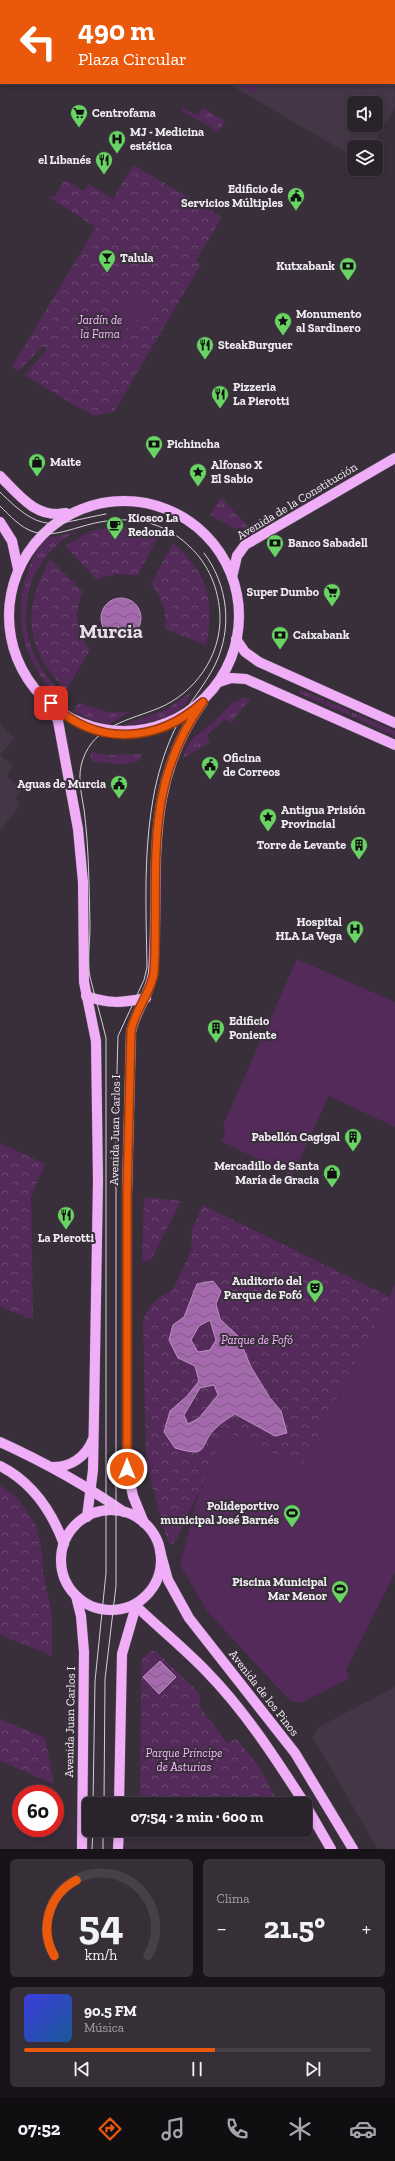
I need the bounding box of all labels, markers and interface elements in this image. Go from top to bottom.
text: 490 m [78,14,155,47]
icon: left [12,16,64,68]
text: Plaza Circular [78,48,187,70]
map controls [347,96,383,176]
button: sound [347,96,383,132]
supermarket icon: Centrofama [69,103,89,128]
place label: Centrofama [92,106,156,120]
place label: MJ - Medicina estética [130,125,204,153]
hospital icon: MJ - Medicina estética [107,129,127,154]
button: layers [347,140,383,176]
restaurant icon: el Libanés [94,150,114,175]
place label: el Libanés [38,153,91,167]
place label: Edificio de Servicios Múltiples [181,182,283,210]
public building icon: Edificio de Servicios Múltiples [286,186,306,211]
bar icon: Talula [97,248,117,273]
place label: Talula [120,251,154,265]
bank icon: Kutxabank [338,256,358,281]
place label: Kutxabank [276,259,335,273]
place label: Monumento al Sardinero [296,307,362,335]
place icon: Monumento al Sardinero [273,311,293,336]
park label: Jardín de la Fama [77,313,122,341]
restaurant icon: SteakBurguer [195,335,215,360]
place label: SteakBurguer [218,338,293,352]
place label: Pizzeria La Pierotti [233,380,290,408]
restaurant icon: Pizzeria La Pierotti [210,384,230,409]
bank icon: Pichincha [144,434,164,459]
place label: Pichincha [167,437,220,451]
shop icon: Maite [27,452,47,477]
place label: Maite [50,455,81,469]
place label: Alfonso X El Sabio [211,458,262,486]
street label: Avenida de la Constitución [234,459,360,542]
place icon: Alfonso X El Sabio [188,462,208,487]
place label: Kiosco La Redonda [128,511,178,539]
cafe icon: Kiosco La Redonda [105,515,125,540]
bank icon: Banco Sabadell [265,533,285,558]
place label: Banco Sabadell [288,536,368,550]
supermarket icon: Super Dumbo [322,582,342,607]
place label: Super Dumbo [247,585,320,599]
district label: Murcia [79,619,143,643]
bank icon: Caixabank [270,625,290,650]
place label: Caixabank [293,628,350,642]
pin [34,686,68,720]
icon: arrive [40,692,62,714]
place label: Oficina de Correos [223,751,281,779]
public building icon: Oficina de Correos [200,755,220,780]
public building icon: Aguas de Murcia [109,774,129,799]
place label: Aguas de Murcia [17,777,106,791]
place label: Antigua Prisión Provincial [281,803,365,831]
place icon: Antigua Prisión Provincial [258,807,278,832]
building icon: Torre de Levante [349,835,369,860]
place label: Torre de Levante [257,838,346,852]
place label: Hospital HLA La Vega [275,915,343,943]
hospital icon: Hospital HLA La Vega [345,919,365,944]
place label: Edificio Poniente [229,1014,277,1042]
building icon: Edificio Poniente [206,1018,226,1043]
street label: Avenida Juan Carlos I [107,1074,123,1186]
building icon: Pabellón Cagigal [343,1127,363,1152]
place label: Pabellón Cagigal [251,1130,341,1144]
place label: Mercadillo de Santa María de Gracia [214,1159,319,1187]
shop icon: Mercadillo de Santa María de Gracia [322,1163,342,1188]
restaurant icon: La Pierotti [56,1205,76,1230]
place label: La Pierotti [38,1231,95,1245]
place label: Auditorio del Parque de Fofó [224,1274,303,1302]
theatre icon: Auditorio del Parque de Fofó [305,1278,325,1303]
park label: Parque de Fofó [221,1333,293,1347]
position arrow [106,1448,148,1490]
place label: Polideportivo municipal José Barnés [161,1499,280,1527]
sports icon: Polideportivo municipal José Barnés [282,1503,302,1528]
place label: Piscina Municipal Mar Menor [232,1575,328,1603]
sports icon: Piscina Municipal Mar Menor [330,1579,350,1604]
street label: Avenida de los Pinos [226,1647,302,1739]
street label: Avenida Juan Carlos I [62,1666,78,1778]
park label: Parque Principe de Asturias [146,1746,222,1774]
speed limit sign: 60 [12,1785,64,1837]
text: 07:54 · 2 min · 600 m [131,1808,263,1826]
text: Clima [217,1891,250,1906]
text: 54 [79,1900,124,1950]
text: 21.5° [263,1910,325,1946]
text: − [217,1915,227,1942]
text: + [362,1915,371,1942]
text: km/h [85,1947,118,1964]
text: 90.5 FM [84,2002,137,2020]
text: Música [84,2020,124,2035]
icon: previous [71,2058,93,2080]
icon: pause [186,2058,208,2080]
icon: next [302,2058,324,2080]
icon: directions [96,2115,124,2143]
icon: music [159,2115,187,2143]
icon: phone [223,2115,251,2143]
icon: climate [286,2115,314,2143]
icon: car [349,2115,377,2143]
text: 07:52 [18,2118,60,2140]

